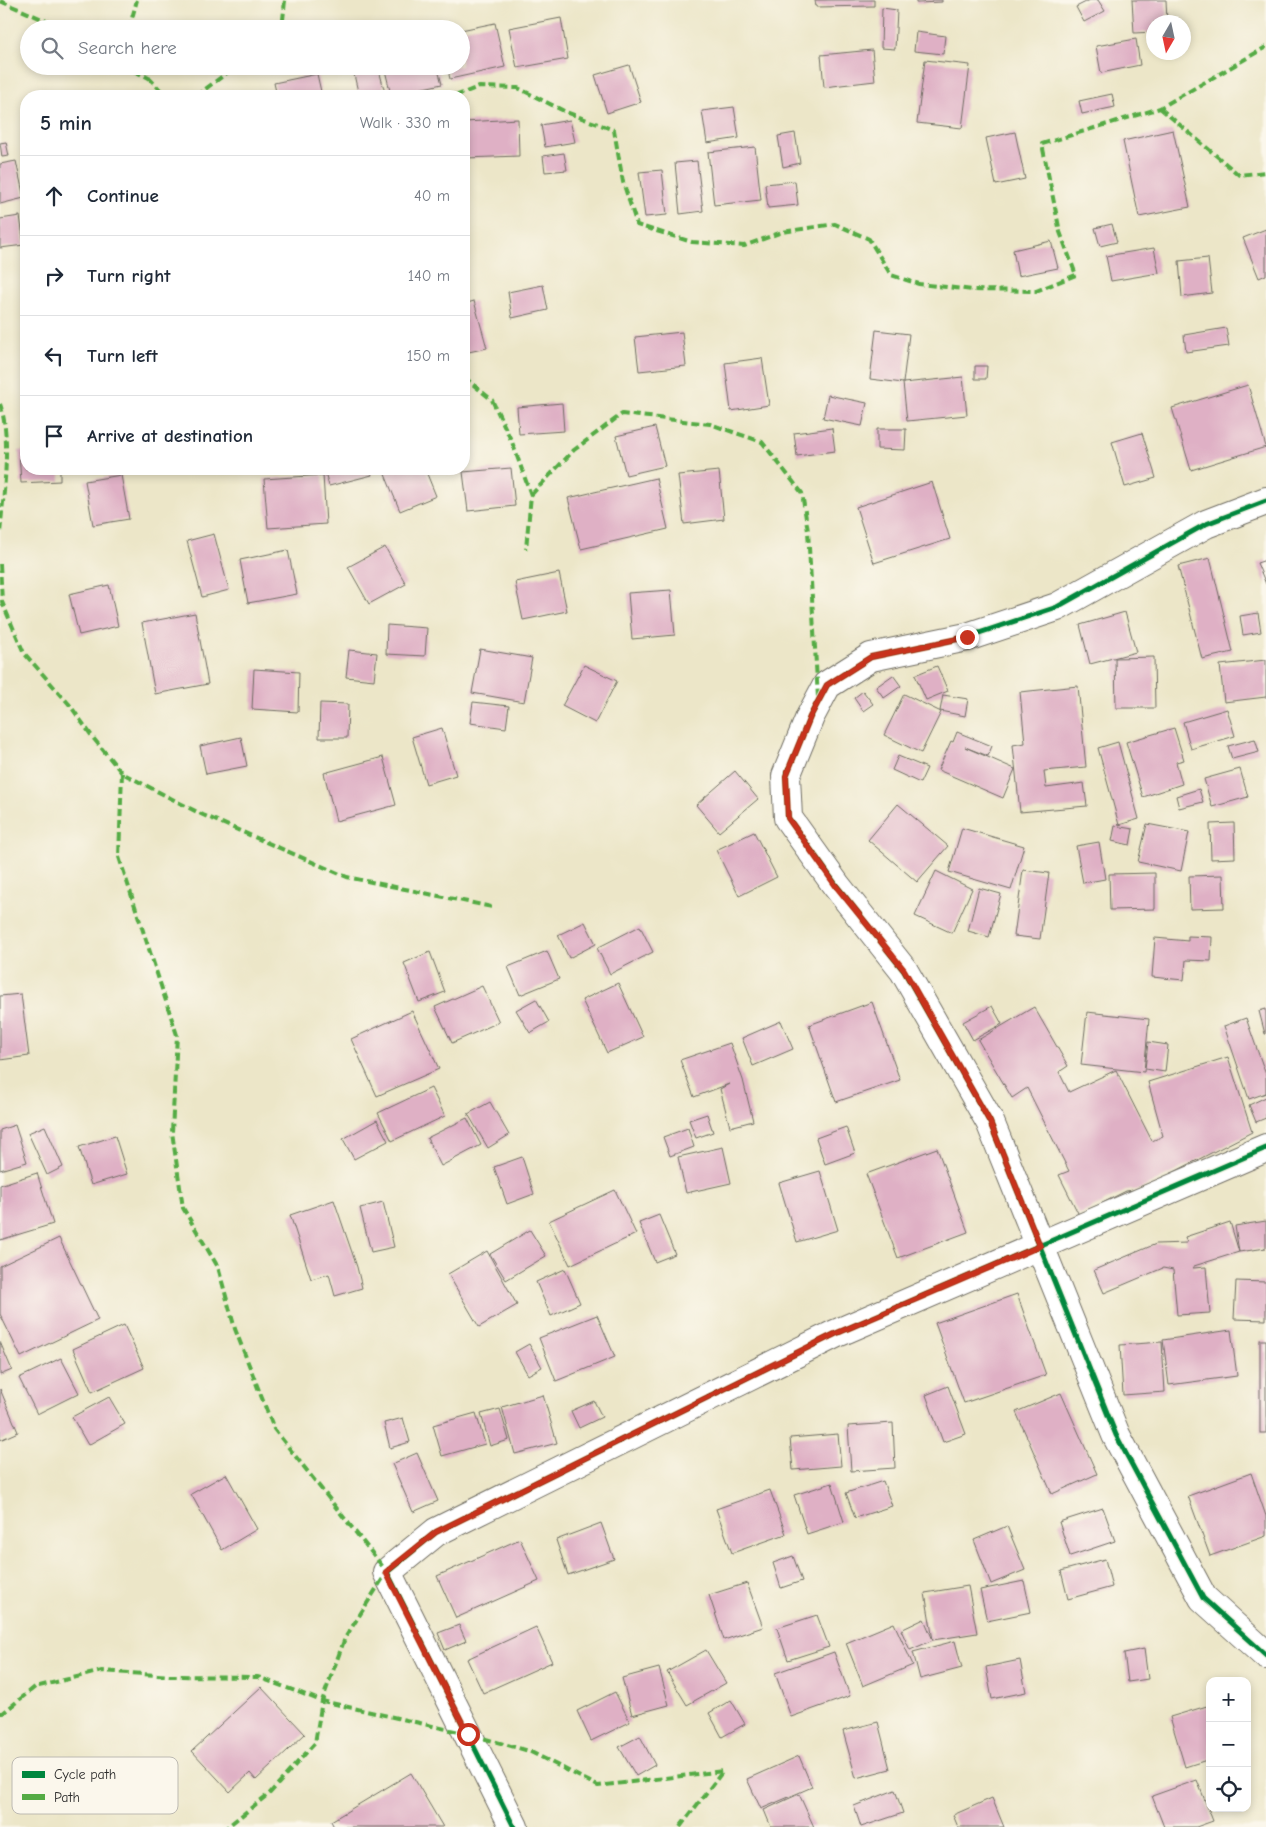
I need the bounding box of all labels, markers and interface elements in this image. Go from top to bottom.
north arrow [1146,15,1191,60]
search box [20,20,470,75]
icon: search [38,34,66,62]
text: Search here [78,37,177,59]
text: 5 min [40,111,92,135]
text: Walk · 330 m [360,114,450,132]
icon: ahead [40,182,68,210]
text: Continue [87,185,159,207]
text: 40 m [414,187,450,205]
icon: right [40,262,68,290]
text: Turn right [87,265,171,287]
text: 140 m [408,267,450,285]
icon: left [40,342,68,370]
text: Turn left [87,345,158,367]
text: 150 m [407,347,450,365]
icon: arrive [40,422,68,450]
text: Arrive at destination [87,425,253,447]
route end [956,626,979,649]
map controls [1206,1677,1251,1812]
button: + [1206,1677,1251,1722]
button: − [1206,1722,1251,1767]
route start [457,1723,480,1746]
legend [12,1757,178,1814]
text: Cycle path [54,1766,116,1783]
button: locate [1206,1767,1251,1812]
text: Path [54,1789,80,1806]

